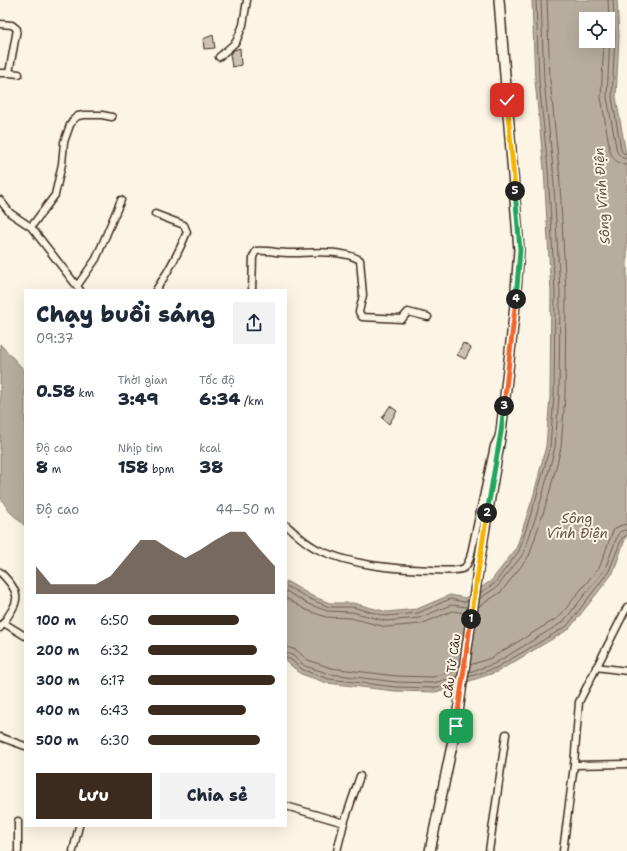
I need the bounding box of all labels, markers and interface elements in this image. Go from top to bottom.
map controls [579,12,615,48]
button: locate [579,12,615,48]
pin [490,83,524,117]
icon: check [496,89,518,111]
water label: Sông Vĩnh Điện [590,147,614,245]
pin: 5 [505,181,525,201]
text: 5 [512,183,518,198]
pin: 4 [506,289,526,309]
text: 4 [512,291,520,306]
text: Chạy buổi sáng [36,300,215,329]
button: share [233,302,275,344]
text: 09:37 [36,330,74,347]
text: Thời gian [118,373,168,388]
text: Tốc độ [199,373,235,388]
text: 0.58 [36,380,75,402]
text: km [75,386,94,401]
text: 3:49 [118,388,158,410]
text: 6:34 [199,388,240,410]
text: /km [240,394,264,409]
pin: 3 [494,396,514,416]
text: 3 [500,398,508,413]
text: Độ cao [36,441,72,456]
text: Nhịp tim [118,441,163,456]
text: kcal [199,441,221,456]
text: 8 [36,456,48,478]
text: 158 [118,456,148,478]
text: 38 [199,456,223,478]
text: m [48,462,61,477]
text: bpm [148,462,174,477]
text: Độ cao [36,501,79,518]
text: 44–50 m [215,501,275,518]
pin: 2 [477,503,497,523]
text: 2 [483,505,491,520]
water label: Sông Vĩnh Điện [546,510,608,542]
pin: 1 [461,609,481,629]
text: 1 [468,611,474,626]
text: 100 m [36,612,76,629]
text: 6:50 [100,612,129,629]
street label: Cầu Tứ Câu [440,633,464,699]
text: 200 m [36,642,79,659]
text: 6:32 [100,642,129,659]
text: 300 m [36,672,80,689]
text: 6:17 [100,672,125,689]
text: 400 m [36,702,80,719]
text: 6:43 [100,702,129,719]
pin [439,709,473,743]
icon: arrive [445,715,467,737]
text: 500 m [36,732,79,749]
text: 6:30 [100,732,129,749]
button: Lưu [36,773,152,819]
button: Chia sẻ [160,773,275,819]

